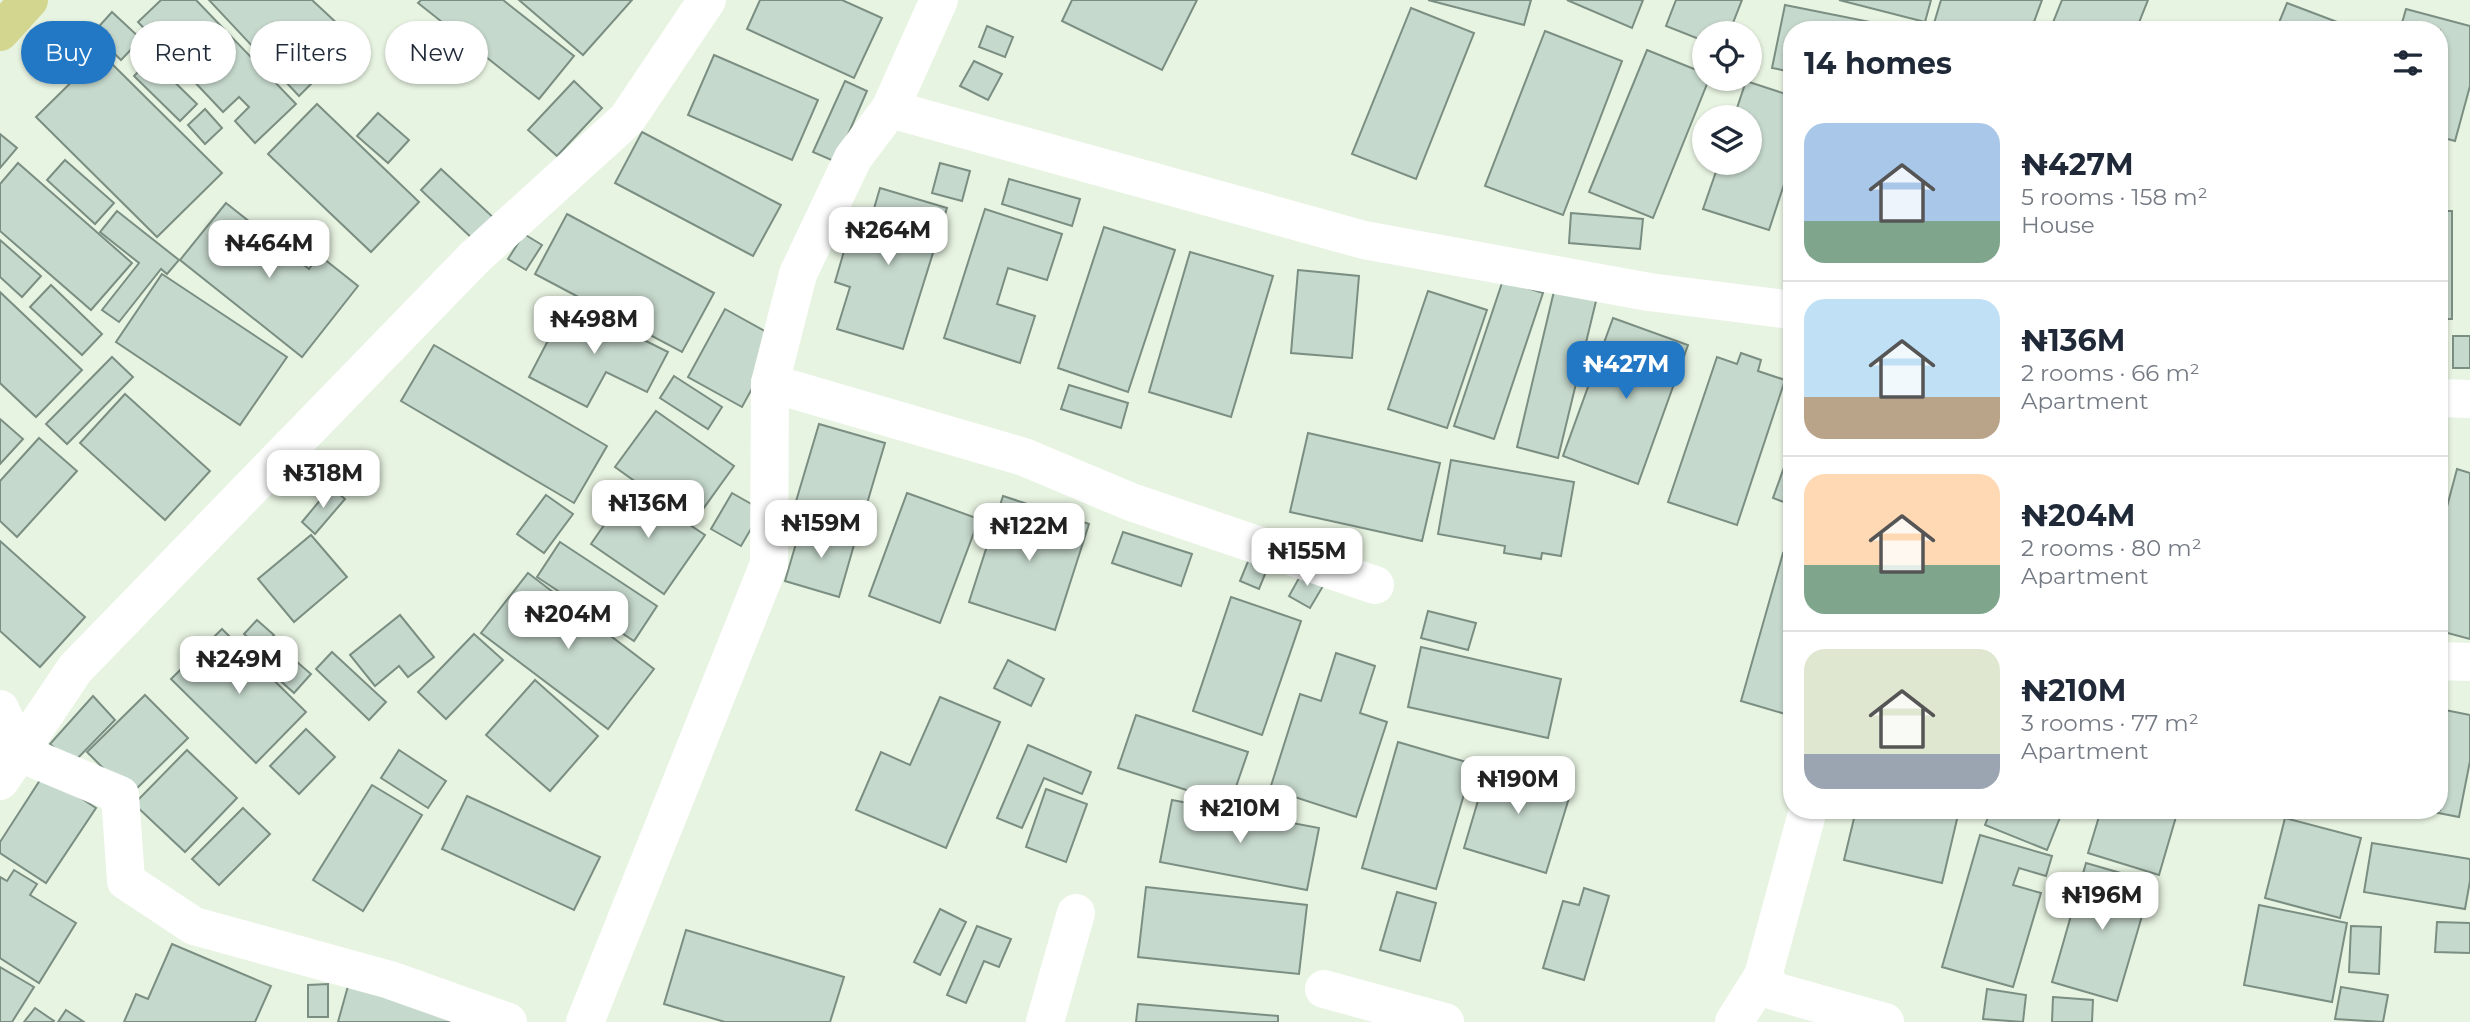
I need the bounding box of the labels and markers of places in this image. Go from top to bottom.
pin: ₦264M [839,208,937,267]
pin: ₦464M [220,220,318,280]
pin: ₦498M [545,296,643,356]
pin: ₦427M [1577,342,1675,401]
pin: ₦318M [274,450,372,510]
pin: ₦136M [599,480,697,540]
pin: ₦159M [772,500,870,560]
pin: ₦122M [980,504,1078,563]
pin: ₦155M [1258,528,1356,588]
pin: ₦204M [519,592,617,651]
pin: ₦249M [190,636,288,696]
pin: ₦190M [1469,756,1567,816]
pin: ₦210M [1191,786,1289,845]
pin: ₦196M [2053,872,2151,932]

